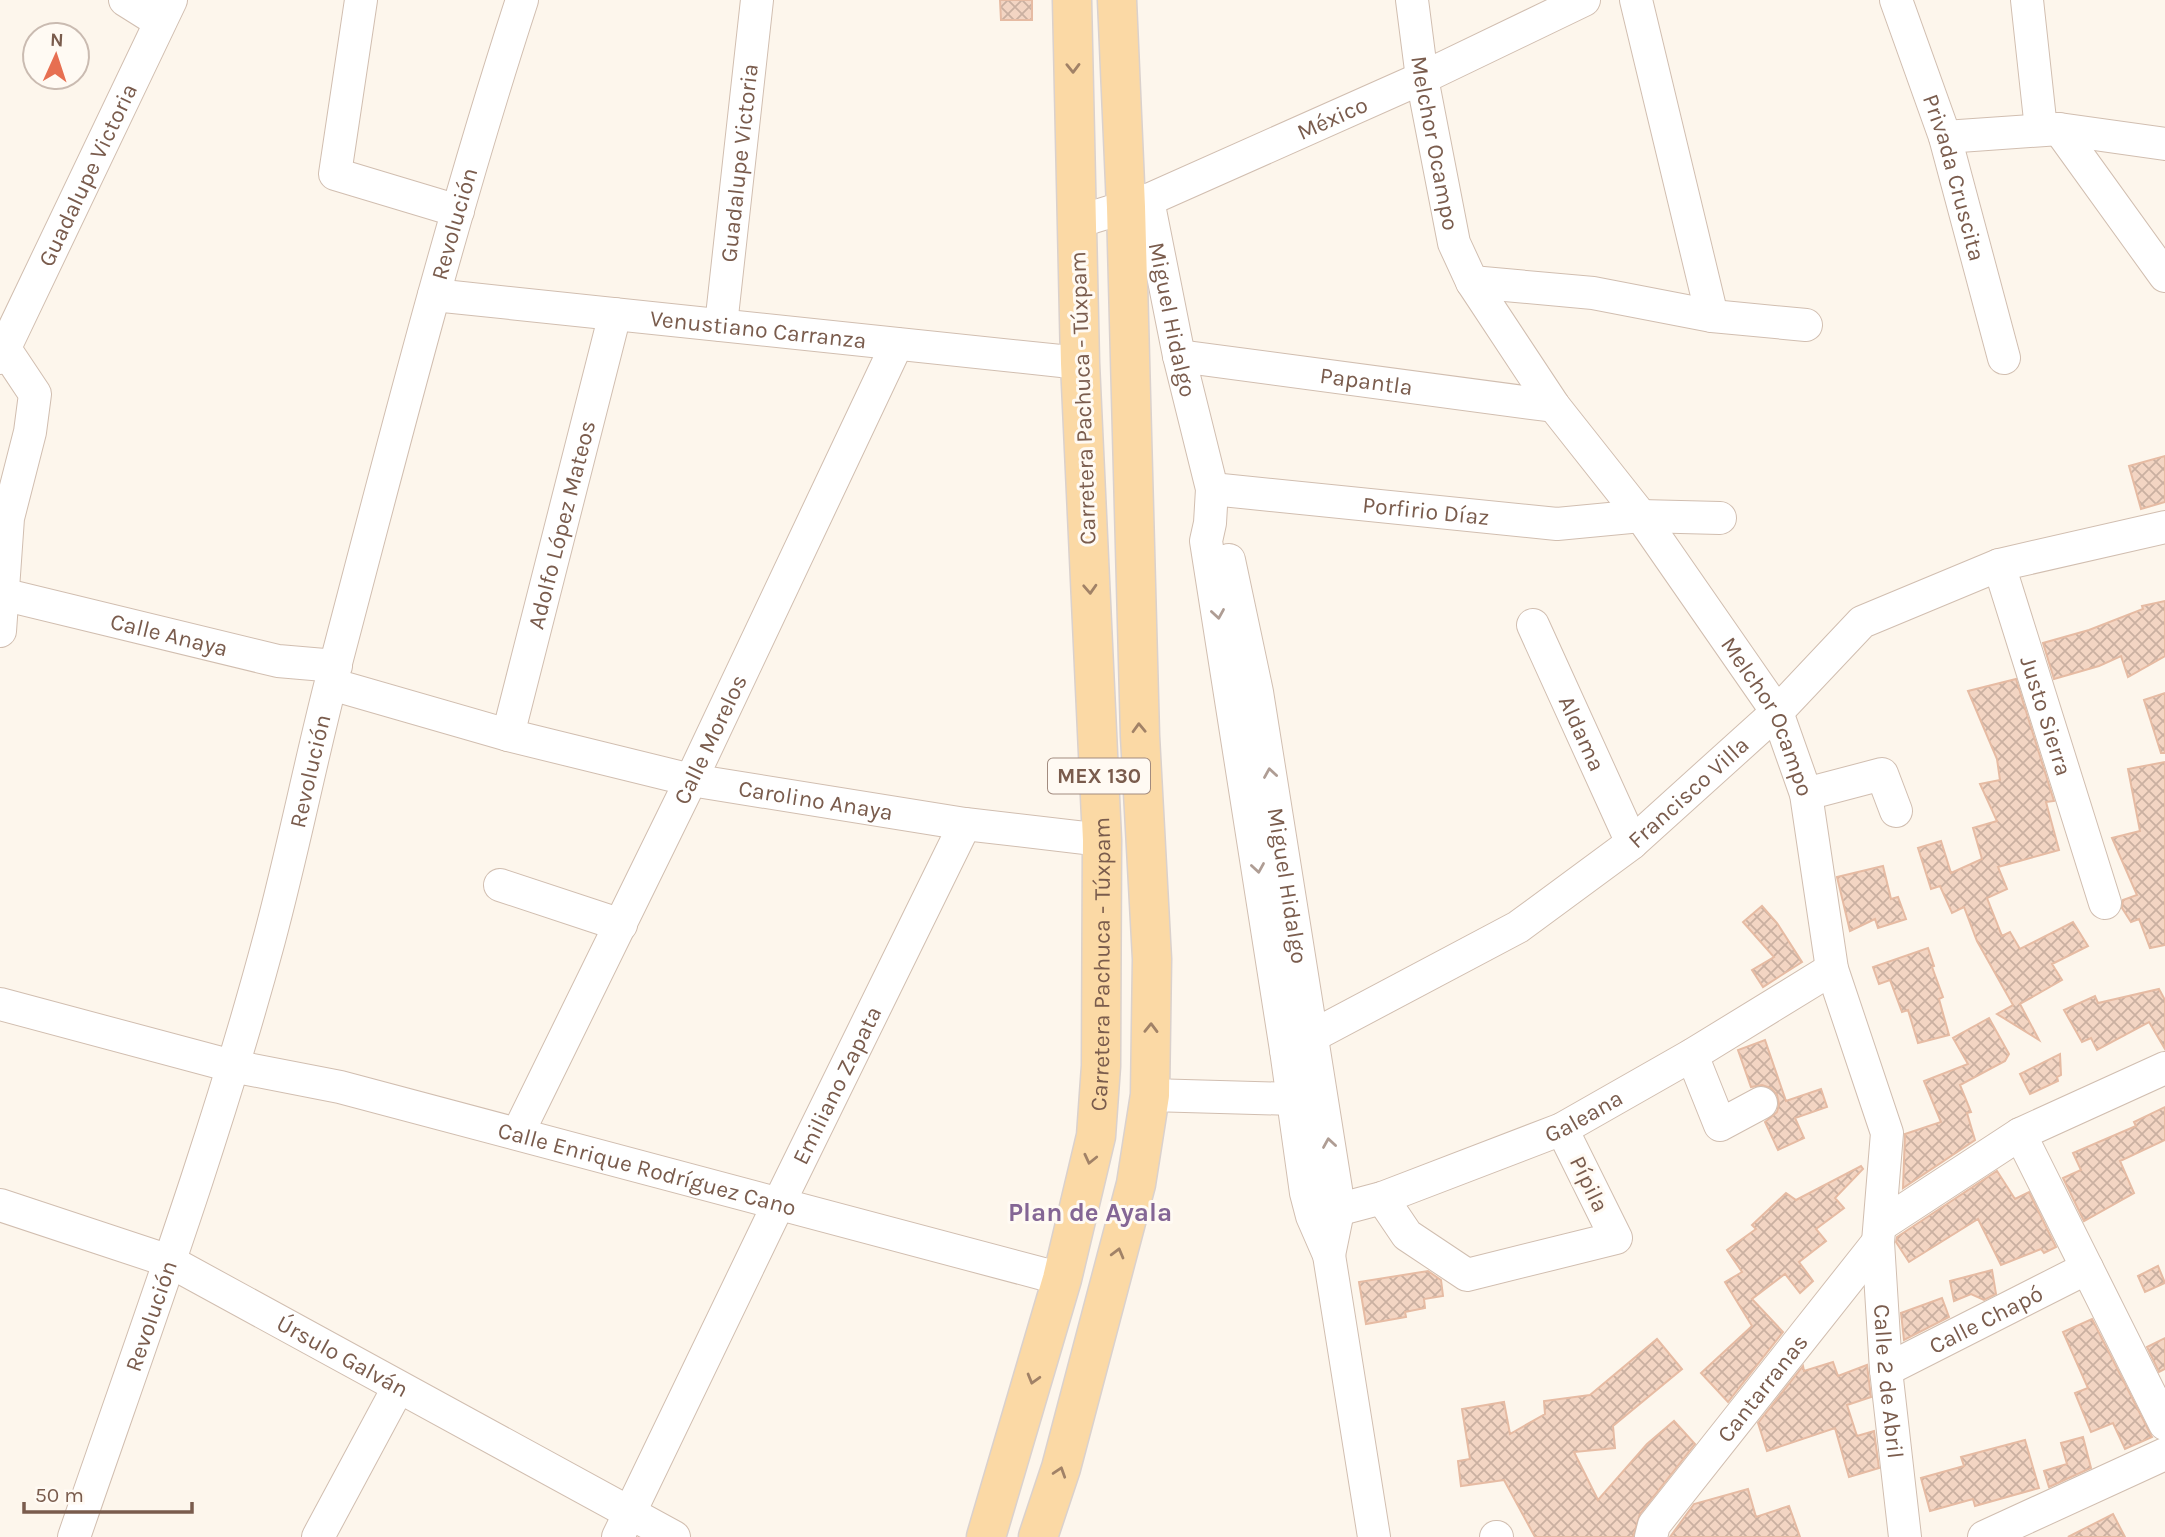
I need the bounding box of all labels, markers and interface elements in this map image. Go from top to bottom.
north arrow [21,21,91,91]
text: N [49,29,64,51]
street label: Melchor Ocampo [1406,54,1465,233]
street label: Guadalupe Victoria [715,62,763,264]
one-way arrow [1065,63,1081,74]
street label: Guadalupe Victoria [32,79,143,271]
street label: Privada Cruscita [1917,90,1991,264]
street label: México [1293,91,1372,145]
street label: Revolución [425,164,483,283]
street label: Miguel Hidalgo [1143,240,1202,400]
street label: Carretera Pachuca - Túxpam [1064,251,1102,545]
street label: Venustiano Carranza [649,304,868,354]
street label: Papantla [1318,361,1414,401]
street label: Adolfo López Mateos [522,418,601,632]
street label: Porfirio Díaz [1361,491,1491,531]
one-way arrow [1083,584,1098,595]
street label: Calle Anaya [108,607,231,662]
one-way arrow [1210,608,1225,620]
street label: Melchor Ocampo [1715,632,1819,800]
street label: Justo Sierra [2015,653,2078,779]
street label: Calle Morelos [668,670,752,809]
street label: Aldama [1553,691,1611,775]
street label: Revolución [284,712,336,830]
one-way arrow [1132,722,1147,733]
street label: Francisco Villa [1622,731,1754,854]
road number: MEX 130 [1048,758,1150,794]
one-way arrow [1263,767,1278,779]
street label: Carolino Anaya [737,774,895,826]
street label: Miguel Hidalgo [1262,806,1313,966]
street label: Carretera Pachuca - Túxpam [1084,816,1116,1112]
one-way arrow [1250,862,1265,874]
street label: Emiliano Zapata [787,1002,887,1169]
one-way arrow [1143,1023,1159,1033]
street label: Galeana [1541,1084,1627,1148]
street label: Calle Enrique Rodríguez Cano [495,1116,799,1221]
one-way arrow [1322,1137,1337,1149]
street label: Pípila [1564,1152,1614,1216]
one-way arrow [1084,1153,1099,1165]
district label: Plan de Ayala [1008,1197,1172,1228]
one-way arrow [1110,1247,1124,1259]
street label: Revolución [119,1257,182,1375]
street label: Calle Chapó [1925,1279,2047,1359]
street label: Calle 2 de Abril [1868,1303,1909,1460]
street label: Úrsulo Galván [272,1309,413,1403]
street label: Cantarranas [1711,1329,1813,1447]
one-way arrow [1027,1373,1041,1385]
one-way arrow [1051,1467,1066,1479]
scale bar [24,1470,192,1514]
text: 50 m [35,1483,84,1507]

